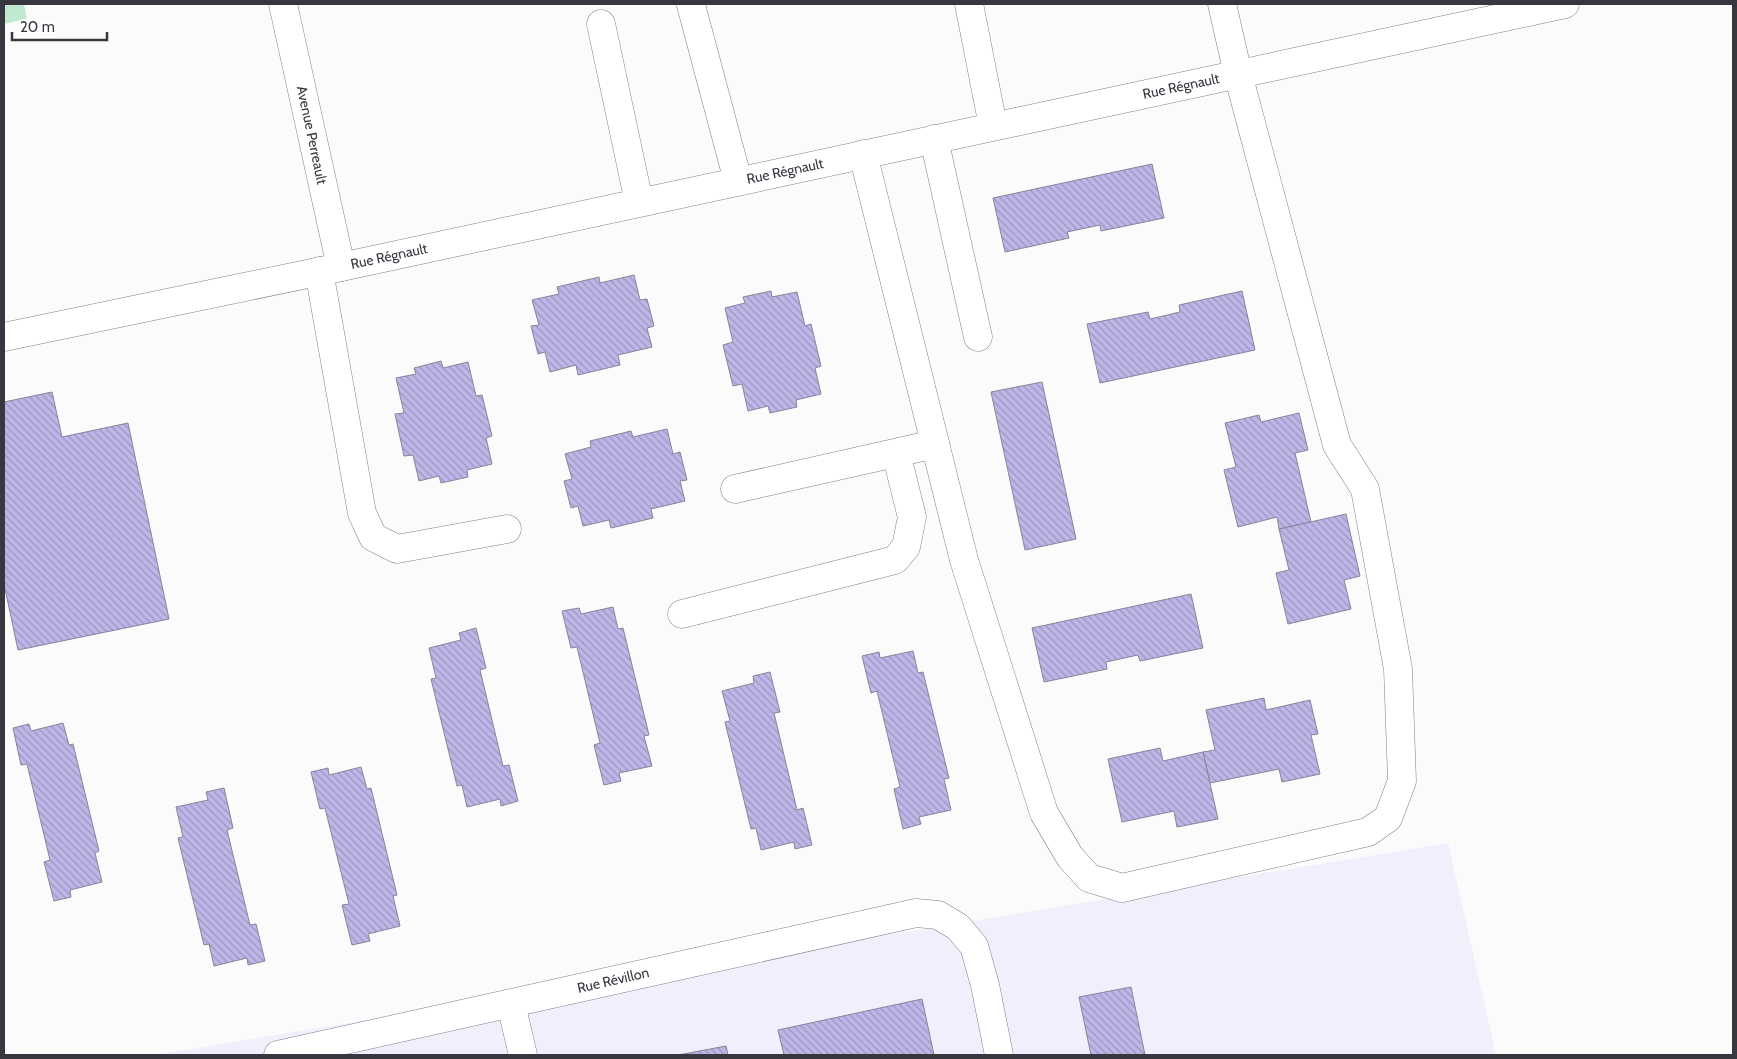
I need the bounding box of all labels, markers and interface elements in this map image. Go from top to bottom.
scale bar [12,10,108,42]
text: 20 m [20,18,55,36]
street label: Rue Régnault [1141,69,1221,103]
street label: Avenue Perreault [293,84,331,186]
street label: Rue Régnault [745,154,825,188]
street label: Rue Régnault [349,239,429,273]
street label: Rue Révillon [575,963,651,997]

